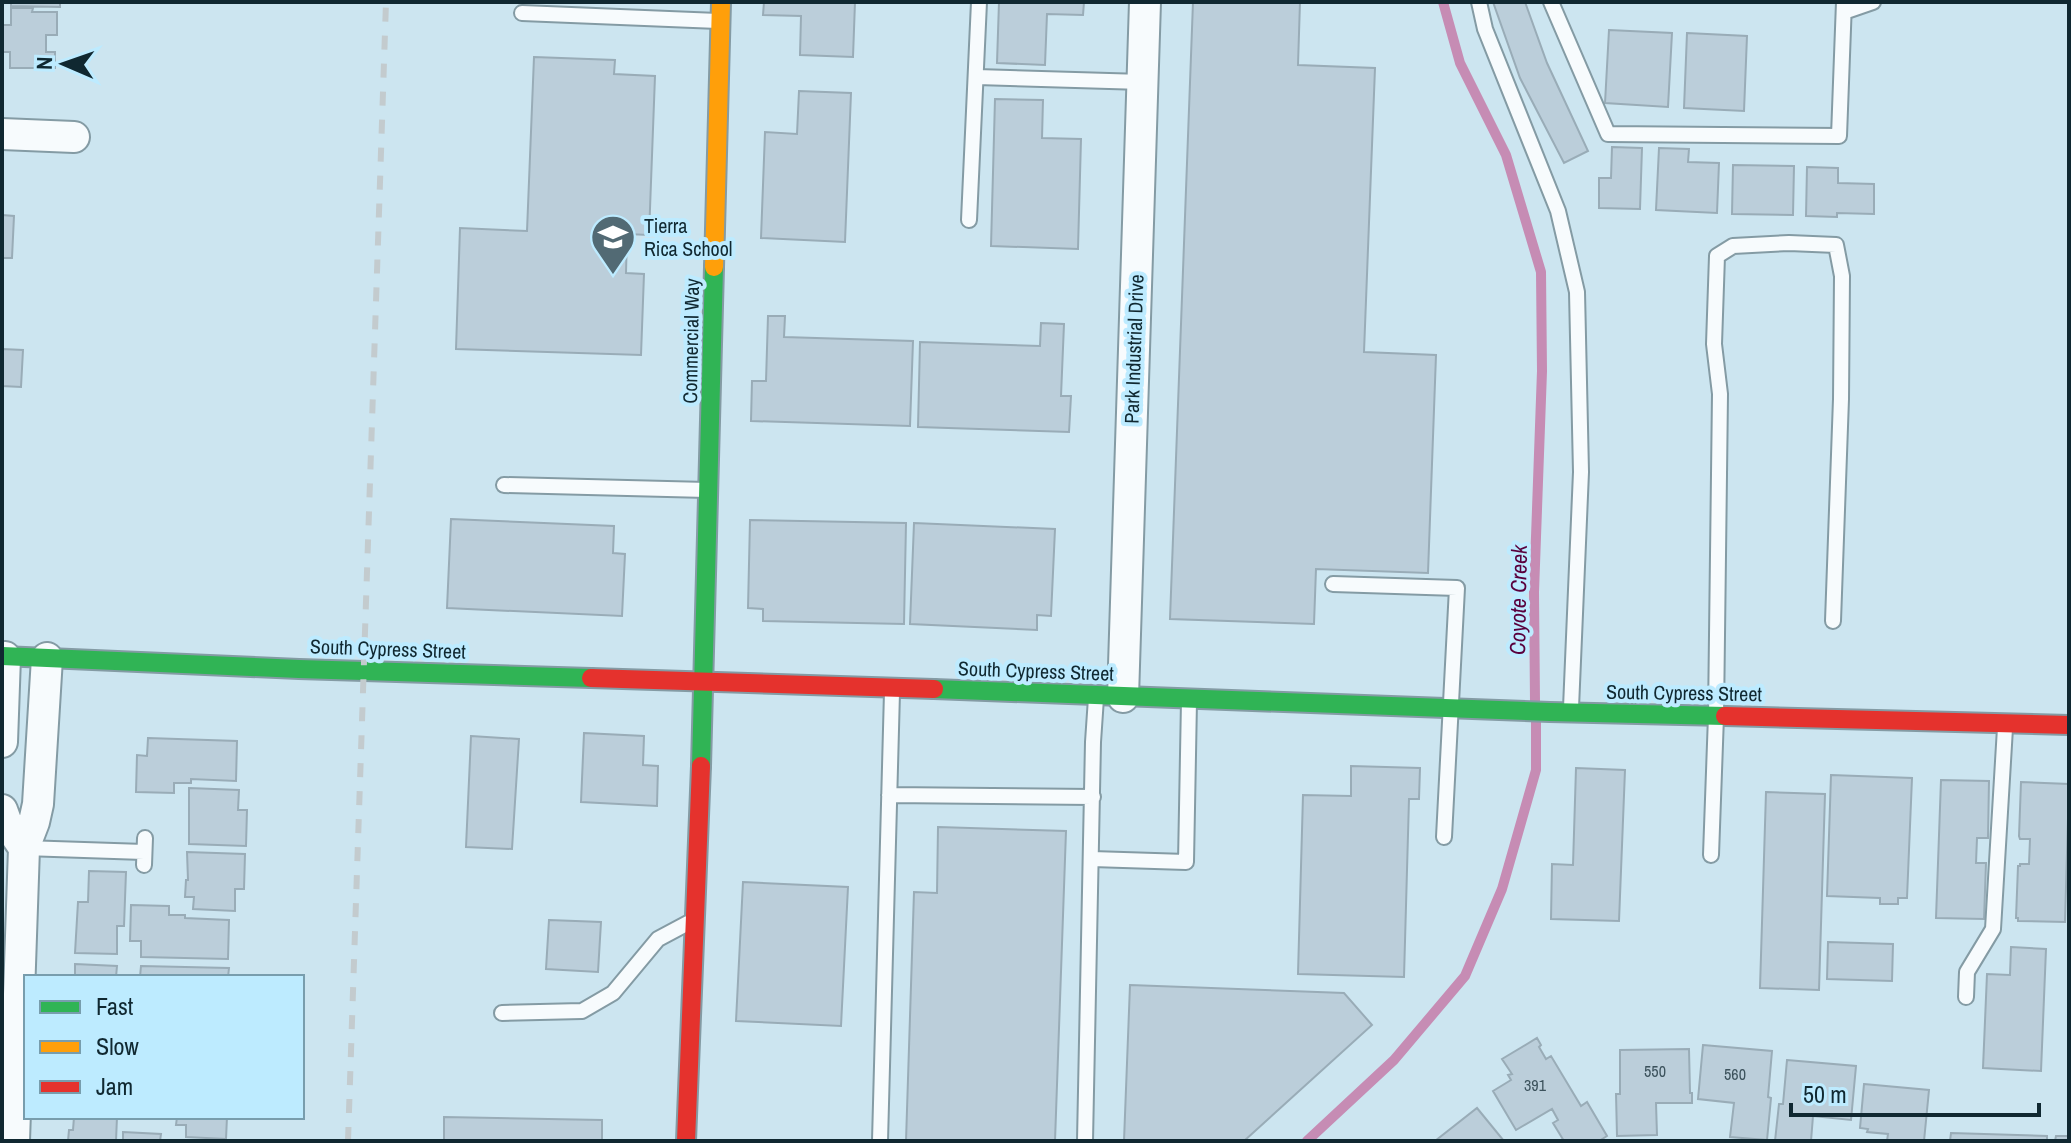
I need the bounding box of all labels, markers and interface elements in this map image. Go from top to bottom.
north arrow [24,24,104,104]
text: N [29,56,59,70]
place label: Tierra Rica School [644,212,732,262]
school or university icon: Tierra Rica School [589,213,637,276]
street label: Park Industrial Drive [1117,274,1150,424]
street label: Commercial Way [676,277,705,404]
water label: Coyote Creek [1502,544,1534,655]
street label: South Cypress Street [310,632,467,665]
street label: South Cypress Street [958,654,1115,687]
street label: South Cypress Street [1606,678,1763,707]
legend [24,975,304,1119]
text: Fast [96,990,134,1022]
text: Slow [96,1030,139,1062]
house number: 550 [1644,1060,1666,1082]
house number: 560 [1724,1063,1746,1085]
scale bar [1791,1067,2039,1117]
text: Jam [96,1070,133,1102]
house number: 391 [1524,1074,1547,1096]
text: 50 m [1803,1078,1847,1110]

